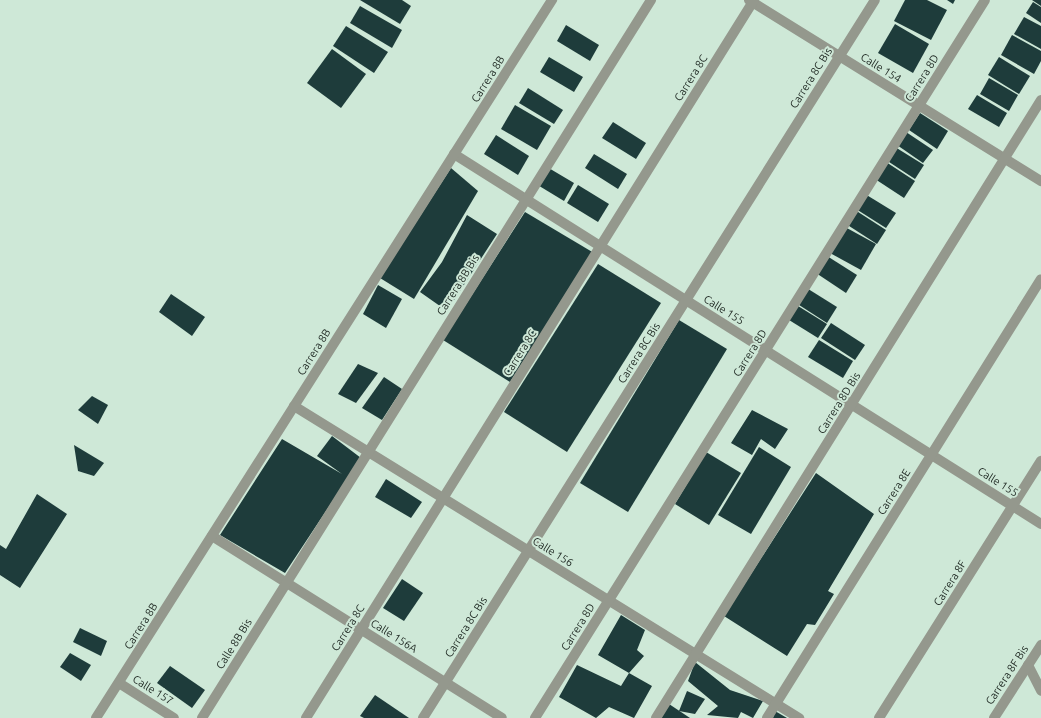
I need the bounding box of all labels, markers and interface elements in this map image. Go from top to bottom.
street label: Carrera 8C Bis [787,45,835,111]
street label: Calle 154 [858,50,904,86]
street label: Carrera 8C [672,52,710,104]
street label: Carrera 8D [902,52,942,104]
street label: Carrera 8B [469,53,507,105]
street label: Carrera 8B Bis [434,252,482,318]
street label: Calle 155 [701,292,747,328]
street label: Carrera 8C Bis [615,320,663,386]
street label: Carrera 8B [295,326,333,378]
street label: Carrera 8C [501,327,539,379]
street label: Carrera 8D [730,327,770,379]
street label: Carrera 8D Bis [815,370,863,436]
street label: Calle 155 [975,464,1021,500]
street label: Carrera 8E [875,467,913,517]
street label: Calle 156 [530,534,576,570]
street label: Carrera 8F [931,558,969,608]
street label: Carrera 8C Bis [442,594,490,660]
street label: Carrera 8B [122,600,160,652]
street label: Carrera 8D [558,601,598,653]
street label: Carrera 8C [329,602,367,654]
street label: Calle 8B Bis [213,616,255,672]
street label: Calle 156A [368,616,420,656]
street label: Carrera 8F Bis [983,643,1031,707]
street label: Calle 157 [130,672,176,708]

